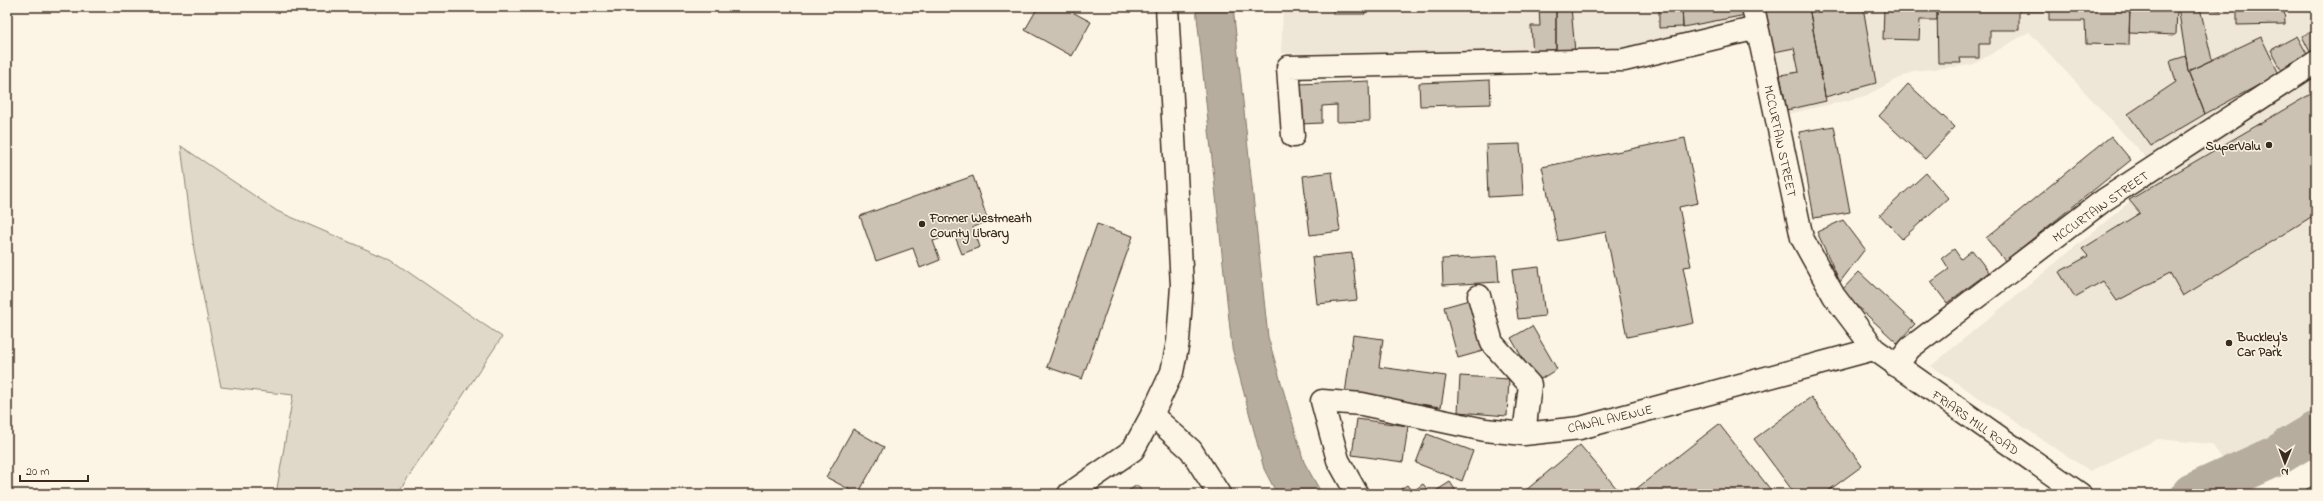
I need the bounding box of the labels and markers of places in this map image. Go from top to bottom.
place label: SuperValu [2206,137,2262,156]
marker: SuperValu [2264,140,2274,150]
place label: Former Westmeath County Library [929,209,1032,245]
marker: Former Westmeath County Library [917,219,927,229]
place label: Buckley's Car Park [2236,328,2288,362]
marker: Buckley's Car Park [2224,338,2234,348]

